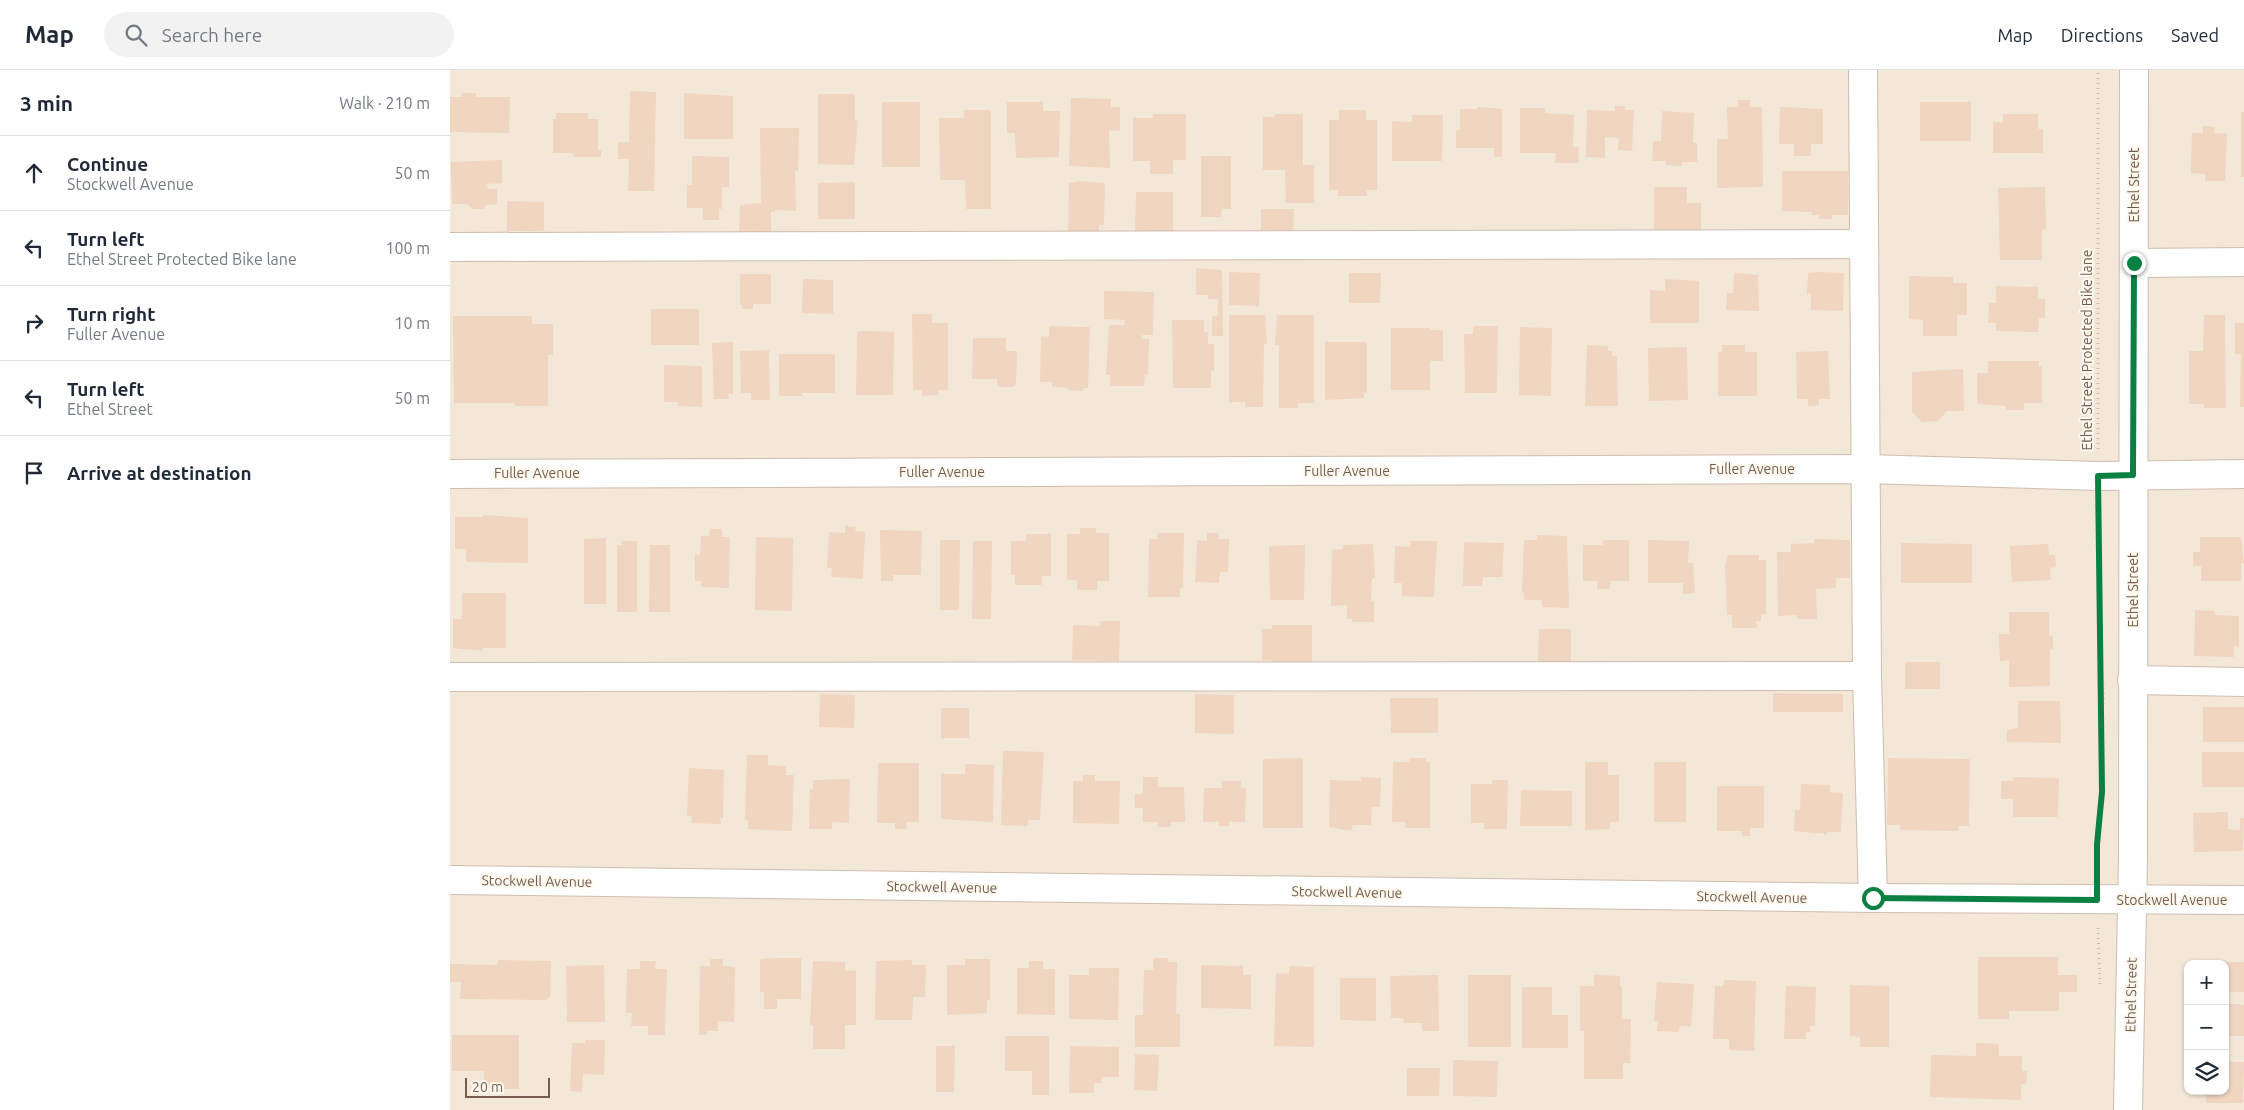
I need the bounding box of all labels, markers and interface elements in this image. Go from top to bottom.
search box [104,12,454,57]
text: Map [25,21,74,48]
icon: search [122,21,150,49]
text: Search here [162,24,262,46]
text: Map [1997,25,2033,45]
text: Directions [2061,25,2143,45]
text: Saved [2171,25,2219,45]
text: 3 min [20,91,73,115]
text: Walk · 210 m [339,94,430,112]
street label: Ethel Street [2126,147,2142,223]
text: Continue [67,153,148,175]
icon: ahead [20,159,48,187]
text: 50 m [394,164,430,182]
text: Stockwell Avenue [67,175,194,193]
text: Turn left [67,228,145,250]
icon: left [20,234,48,262]
text: 100 m [385,239,430,257]
street label: Ethel Street Protected Bike lane [2079,249,2095,451]
text: Ethel Street Protected Bike lane [67,250,297,268]
route end [2123,252,2146,275]
text: Turn right [67,303,155,325]
icon: right [20,309,48,337]
text: 10 m [394,314,430,332]
text: Fuller Avenue [67,325,165,343]
text: Turn left [67,378,145,400]
icon: left [20,384,48,412]
text: 50 m [394,389,430,407]
text: Ethel Street [67,400,153,418]
icon: arrive [20,459,48,487]
street label: Fuller Avenue [1709,461,1795,477]
text: Arrive at destination [67,462,252,484]
street label: Fuller Avenue [1304,463,1390,479]
street label: Fuller Avenue [899,464,985,480]
street label: Fuller Avenue [494,465,580,481]
street label: Ethel Street [2125,552,2141,628]
street label: Stockwell Avenue [481,872,593,890]
street label: Stockwell Avenue [886,878,998,896]
street label: Stockwell Avenue [1291,883,1403,901]
route start [1862,887,1885,910]
street label: Stockwell Avenue [1696,888,1808,906]
street label: Stockwell Avenue [2117,892,2227,908]
street label: Ethel Street [2122,957,2140,1033]
map controls [2184,960,2229,1095]
button: + [2184,960,2229,1005]
button: − [2184,1005,2229,1050]
button: layers [2184,1050,2229,1095]
scale bar [465,1075,550,1098]
text: 20 m [472,1079,503,1095]

